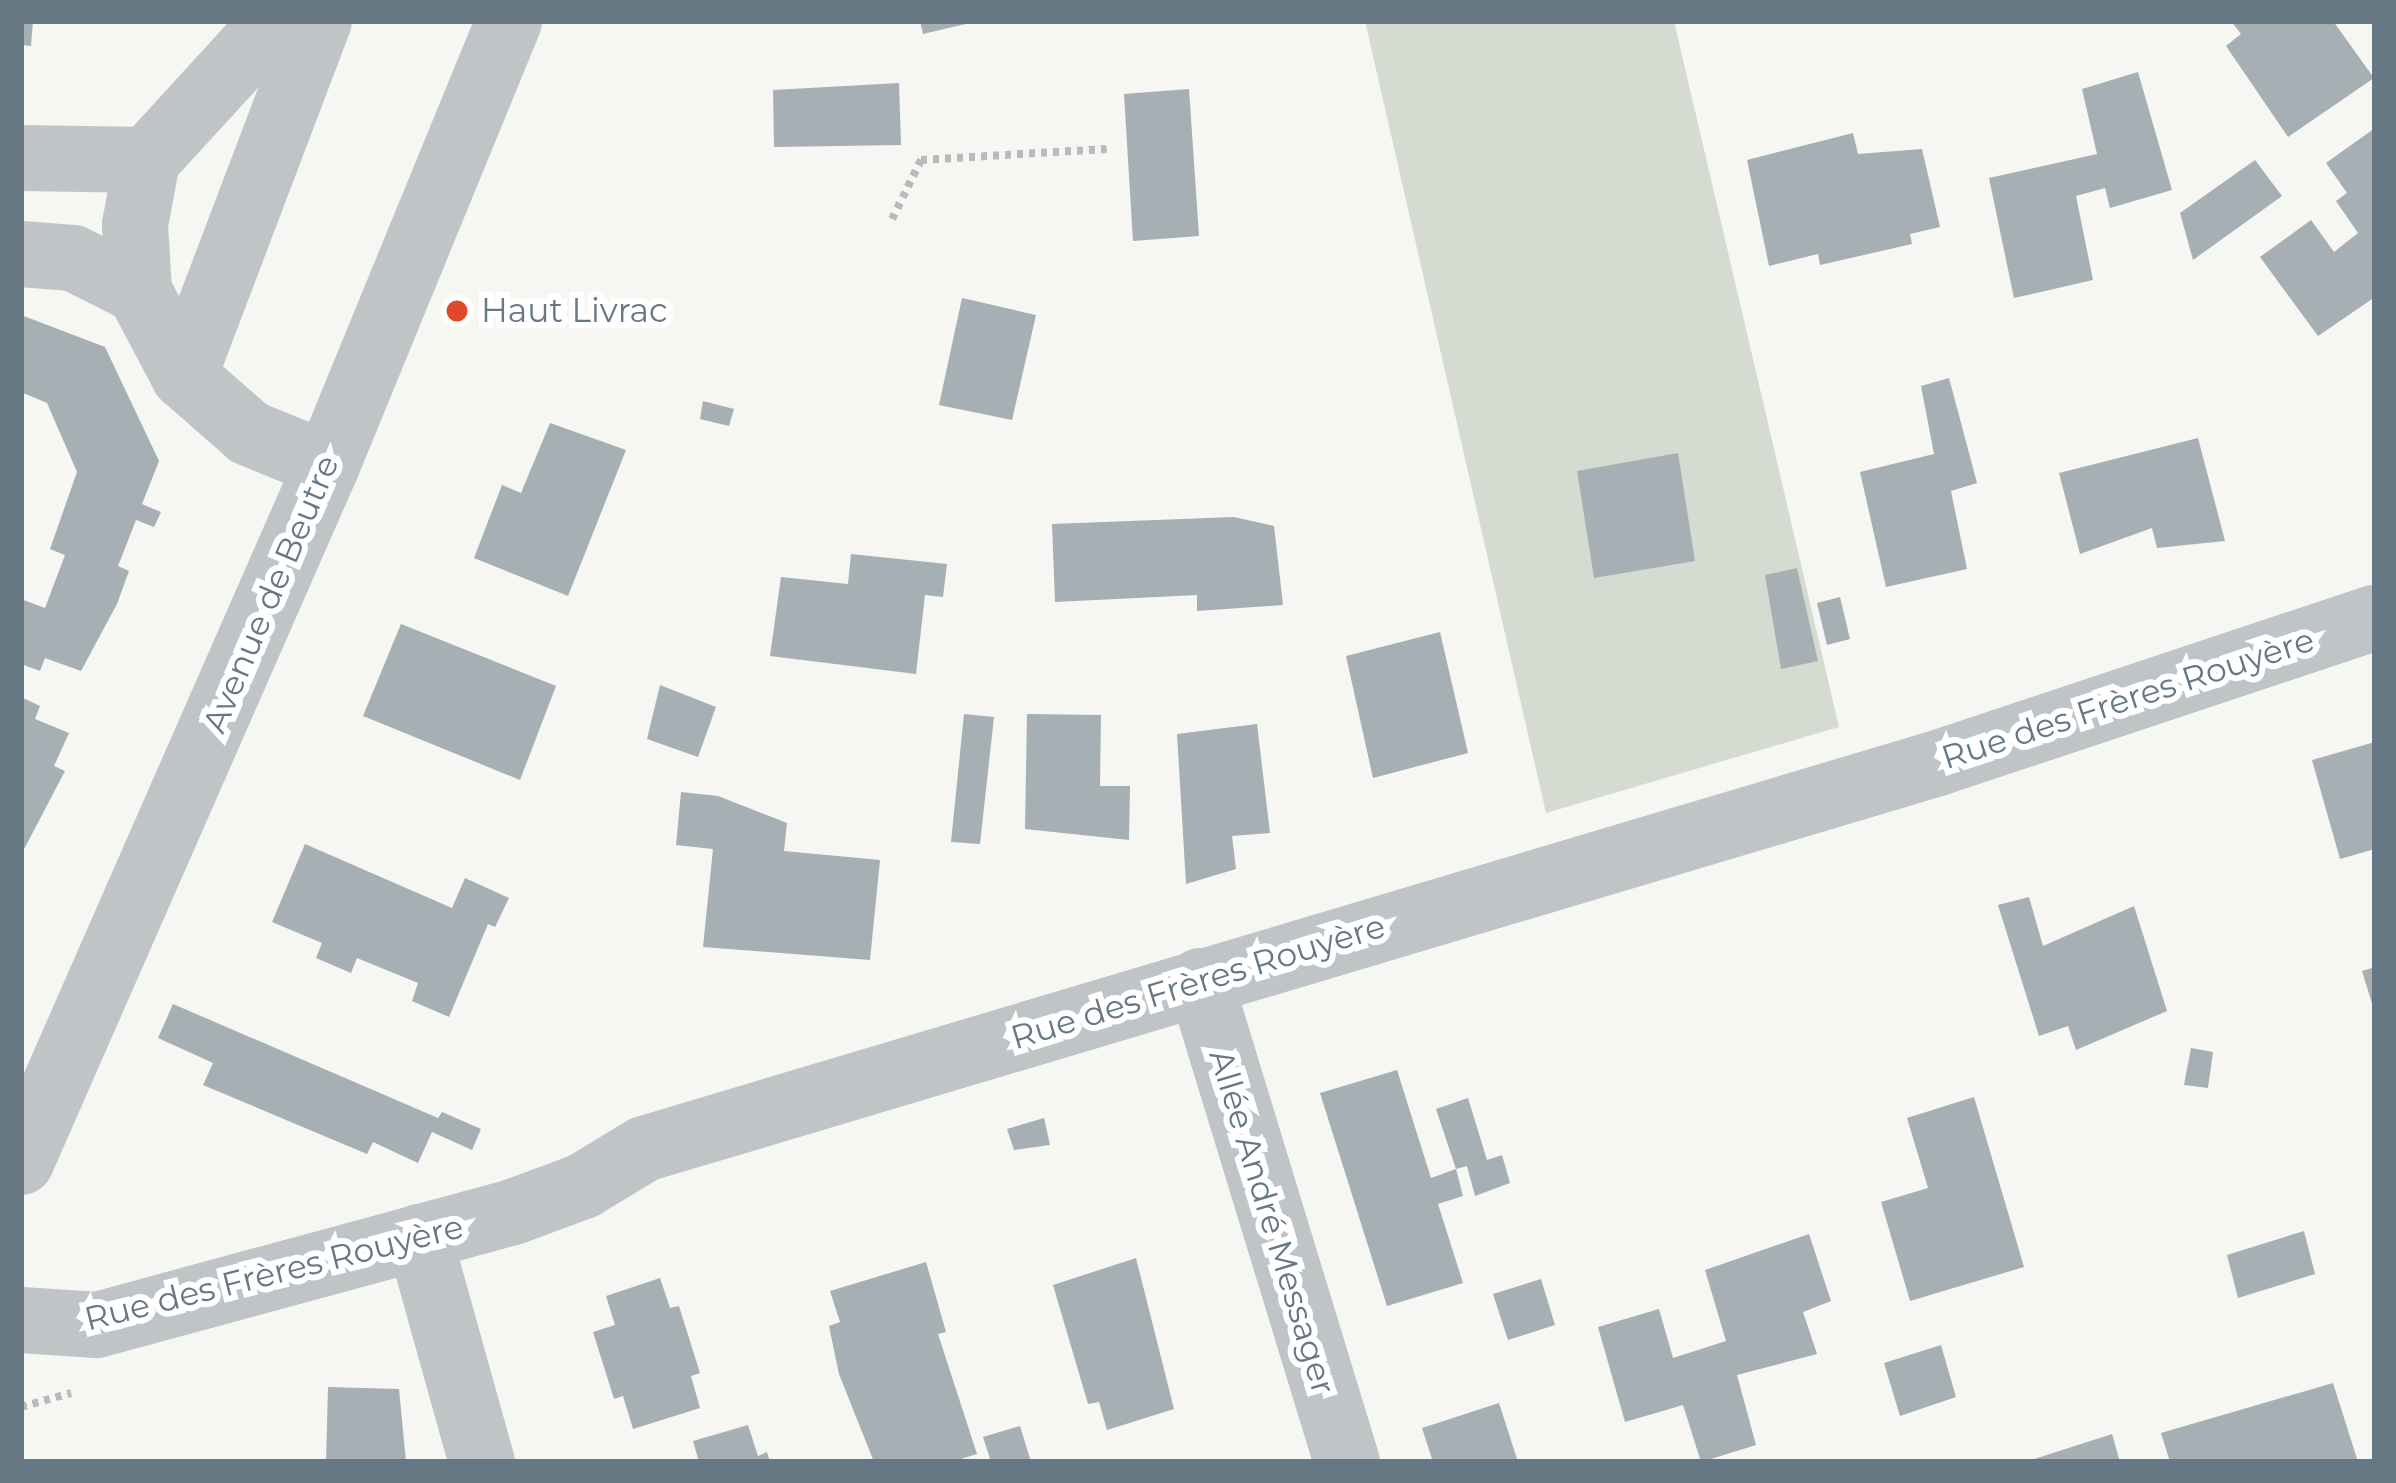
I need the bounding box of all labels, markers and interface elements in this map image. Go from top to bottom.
place label: Haut Livrac [481,291,668,331]
marker: Haut Livrac [444,298,470,324]
street label: Avenue de Beutre [195,449,347,739]
street label: Rue des Frères Rouyère [1937,620,2319,778]
street label: Rue des Frères Rouyère [1006,906,1390,1058]
street label: Allée André Messager [1201,1045,1343,1399]
street label: Rue des Frères Rouyère [80,1207,468,1339]

